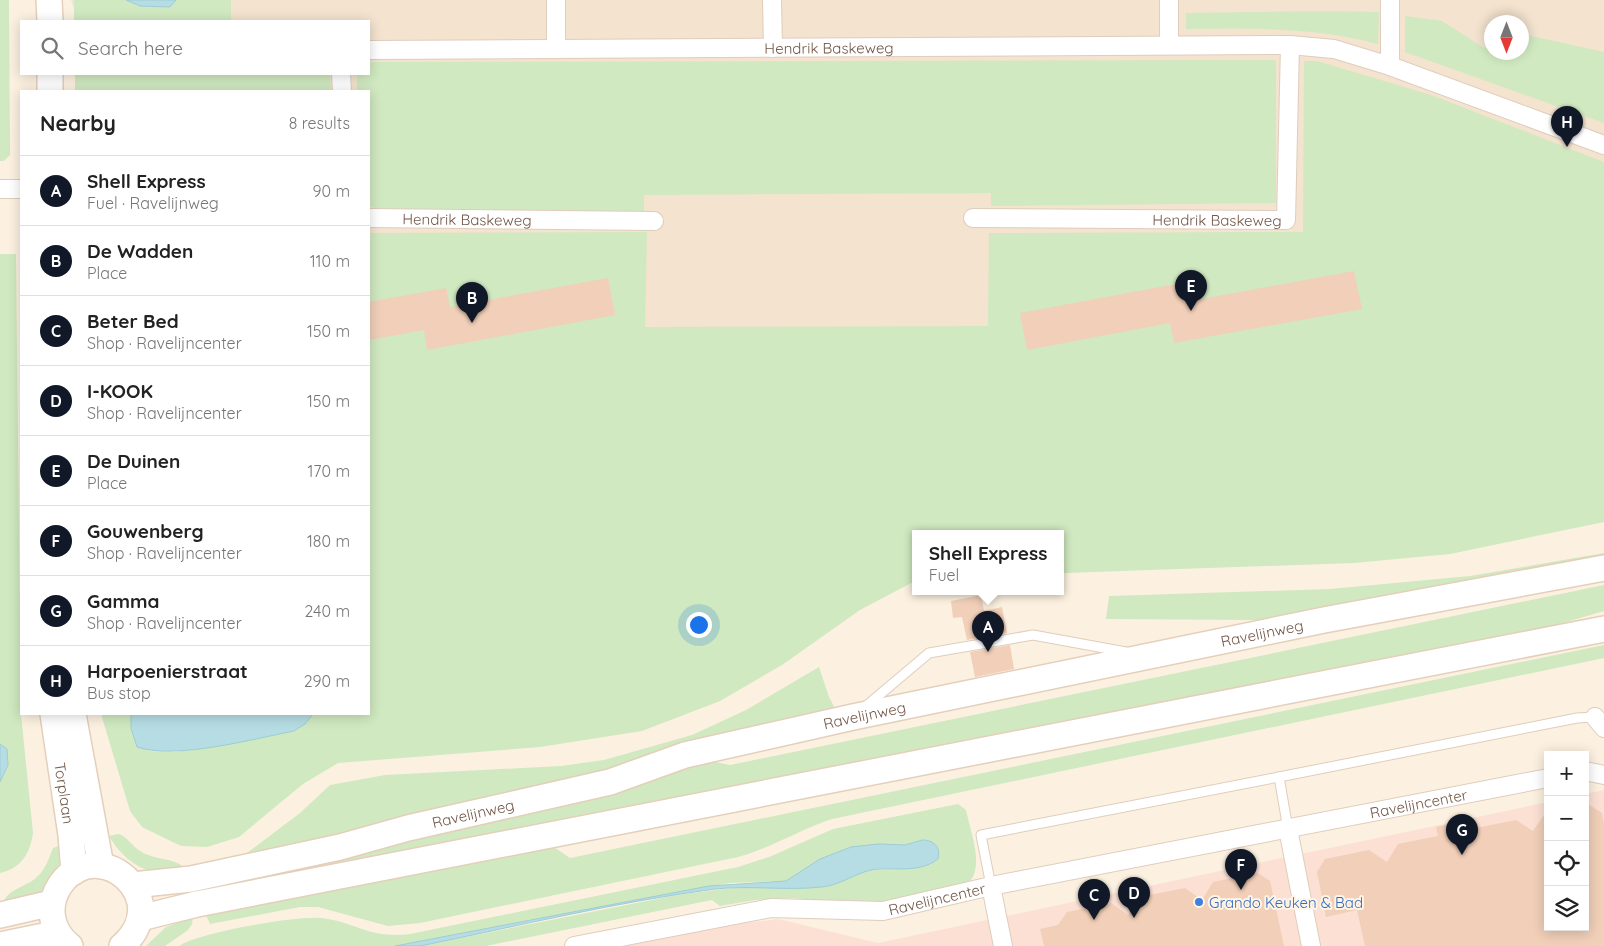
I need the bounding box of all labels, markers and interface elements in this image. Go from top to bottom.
north arrow [1484,15,1529,60]
search box [20,20,370,75]
icon: search [38,34,66,62]
text: Search here [78,36,183,60]
street label: Hendrik Baskeweg [764,38,894,57]
pin: H [1551,106,1583,147]
text: Nearby [40,110,116,136]
text: 8 results [289,113,350,133]
text: Shell Express [87,169,206,193]
text: A [51,181,61,201]
text: 90 m [313,181,350,201]
text: Fuel · Ravelijnweg [87,193,219,213]
street label: Hendrik Baskeweg [402,209,532,229]
street label: Hendrik Baskeweg [1152,210,1282,229]
text: De Wadden [87,239,193,263]
text: B [51,251,61,271]
text: 110 m [310,251,350,271]
text: Place [87,263,127,283]
pin: E [1175,270,1207,311]
pin: B [456,282,488,323]
text: Beter Bed [87,309,179,333]
text: C [51,321,61,341]
text: 150 m [307,321,350,341]
text: Shop · Ravelijncenter [87,333,242,353]
text: I-KOOK [87,379,153,403]
text: D [50,391,62,411]
text: 150 m [307,391,350,411]
text: Shop · Ravelijncenter [87,403,242,423]
text: De Duinen [87,449,180,473]
text: E [51,461,61,481]
text: 170 m [307,461,350,481]
text: Place [87,473,127,493]
text: Gouwenberg [87,519,204,543]
popup [912,530,1064,595]
text: F [52,531,61,551]
text: 180 m [307,531,350,551]
text: Shell Express [929,541,1047,565]
text: Shop · Ravelijncenter [87,543,242,563]
text: Fuel [929,565,959,585]
text: Gamma [87,589,159,613]
text: G [50,601,62,621]
text: 240 m [304,601,350,621]
pin: A [972,611,1004,652]
your location [686,612,712,638]
text: Shop · Ravelijncenter [87,613,242,633]
street label: Ravelijnweg [1219,615,1305,651]
text: Harpoenierstraat [87,659,248,683]
text: H [50,671,62,691]
text: 290 m [304,671,350,691]
text: Bus stop [87,683,151,703]
street label: Ravelijnweg [821,697,907,733]
map controls [1544,751,1589,931]
button: + [1544,751,1589,796]
street label: Torplaan [51,761,79,825]
street label: Ravelijncenter [1368,784,1469,822]
street label: Ravelijnweg [430,795,516,832]
button: − [1544,796,1589,841]
pin: G [1446,814,1478,855]
button: locate [1544,841,1589,886]
pin: F [1225,849,1257,890]
pin: D [1118,877,1150,918]
street label: Ravelijncenter [887,878,987,919]
pin: C [1078,879,1110,920]
button: layers [1544,886,1589,931]
place label: Grando Keuken & Bad [1209,893,1363,912]
marker: Grando Keuken & Bad [1193,896,1205,908]

